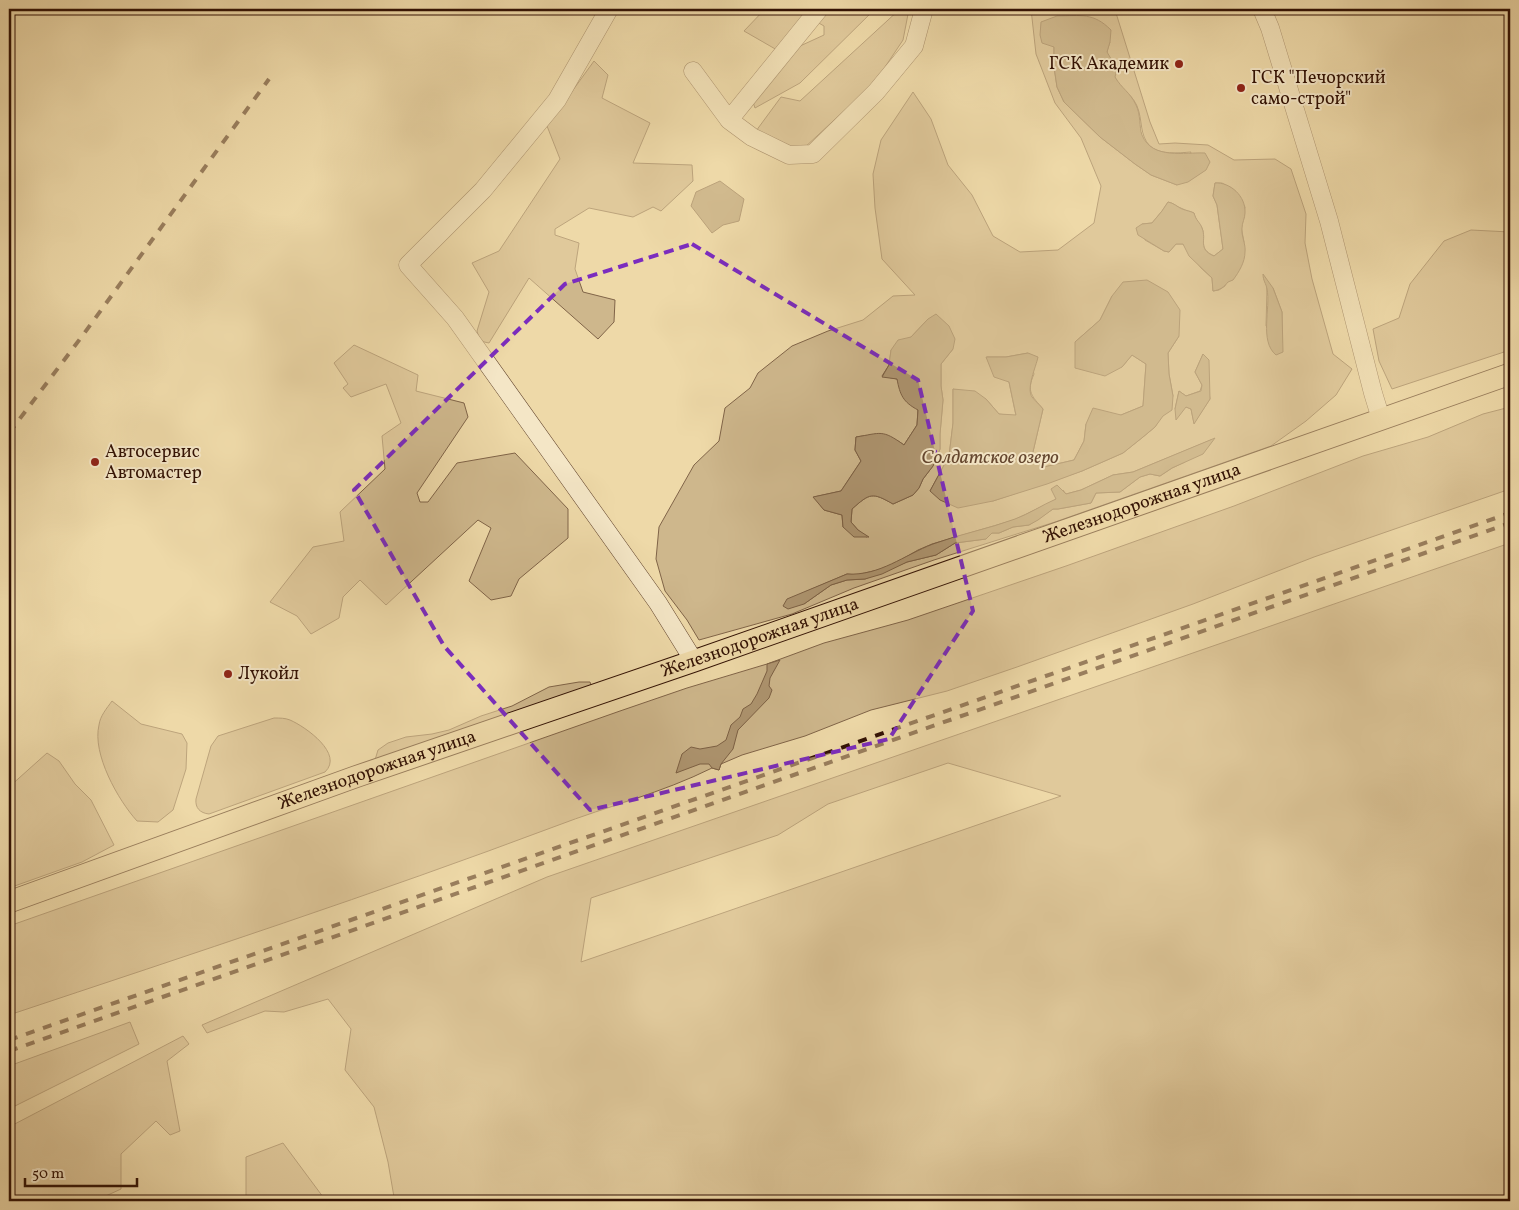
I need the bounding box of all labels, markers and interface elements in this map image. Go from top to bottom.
place label: ГСК Академик [1049,52,1169,77]
marker: ГСК Академик [1173,58,1185,70]
place label: ГСК "Печорский само-строй" [1251,66,1386,112]
marker: ГСК "Печорский само-строй" [1235,82,1247,94]
place label: Автосервис Автомастер [105,440,202,486]
water label: Солдатское озеро [921,445,1059,471]
marker: Автосервис Автомастер [89,456,101,468]
street label: Железнодорожная улица [1040,457,1244,550]
street label: Железнодорожная улица [658,591,862,684]
place label: Лукойл [238,662,299,687]
marker: Лукойл [222,668,234,680]
street label: Железнодорожная улица [275,724,479,816]
scale bar [25,1155,138,1187]
text: 50 m [32,1164,64,1185]

